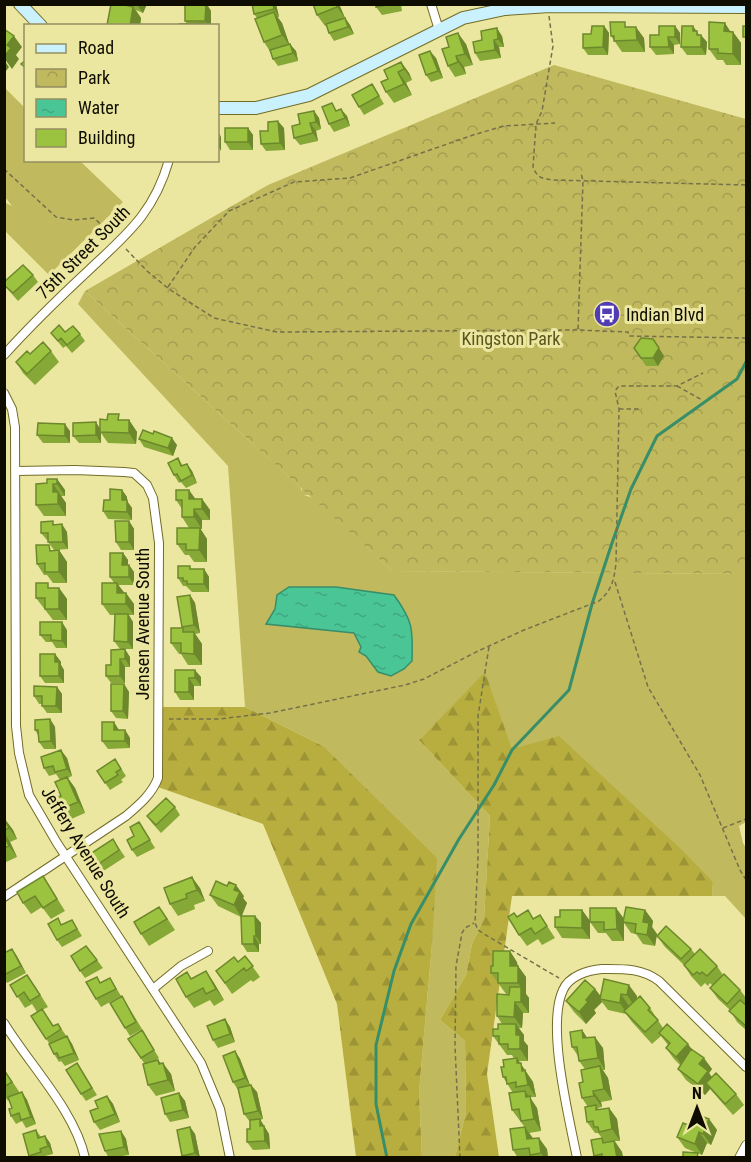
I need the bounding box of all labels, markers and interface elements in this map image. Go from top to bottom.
legend [24,24,219,162]
text: Road [78,37,114,58]
text: Park [78,67,110,88]
text: Water [78,97,120,118]
text: Building [78,127,135,148]
street label: 75th Street South [32,201,134,303]
bus stop icon: Indian Blvd [592,299,622,329]
place label: Indian Blvd [626,304,704,325]
park label: Kingston Park [462,328,560,349]
street label: Jensen Avenue South [132,548,153,700]
street label: Jeffery Avenue South [37,782,135,922]
north arrow [667,1078,727,1138]
text: N [692,1084,702,1103]

